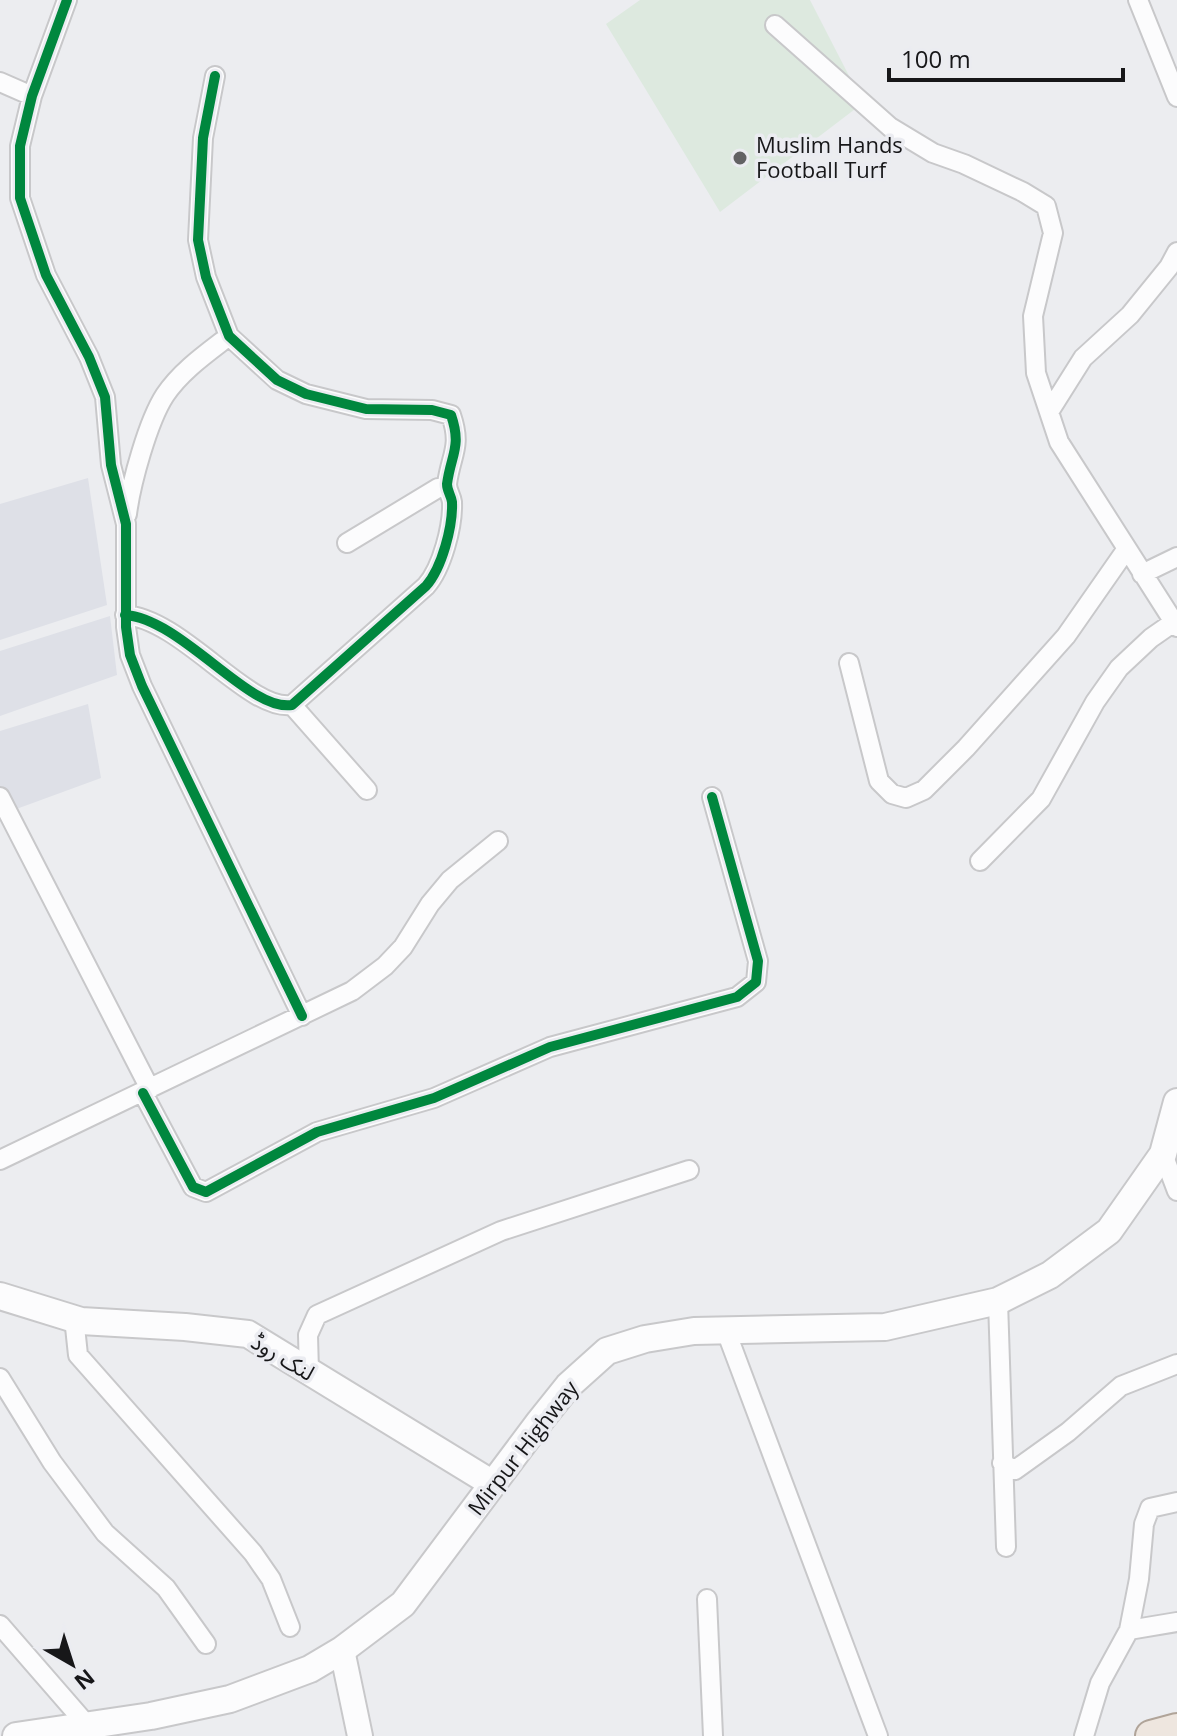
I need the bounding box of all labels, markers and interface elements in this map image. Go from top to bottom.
scale bar [889,32,1123,82]
text: 100 m [901,42,971,75]
place label: Muslim Hands Football Turf [756,129,903,184]
marker: Muslim Hands Football Turf [731,149,749,167]
street label: لنک روڈ [246,1326,321,1387]
street label: Mirpur Highway [460,1373,585,1521]
north arrow [32,1624,112,1704]
text: N [69,1663,102,1698]

